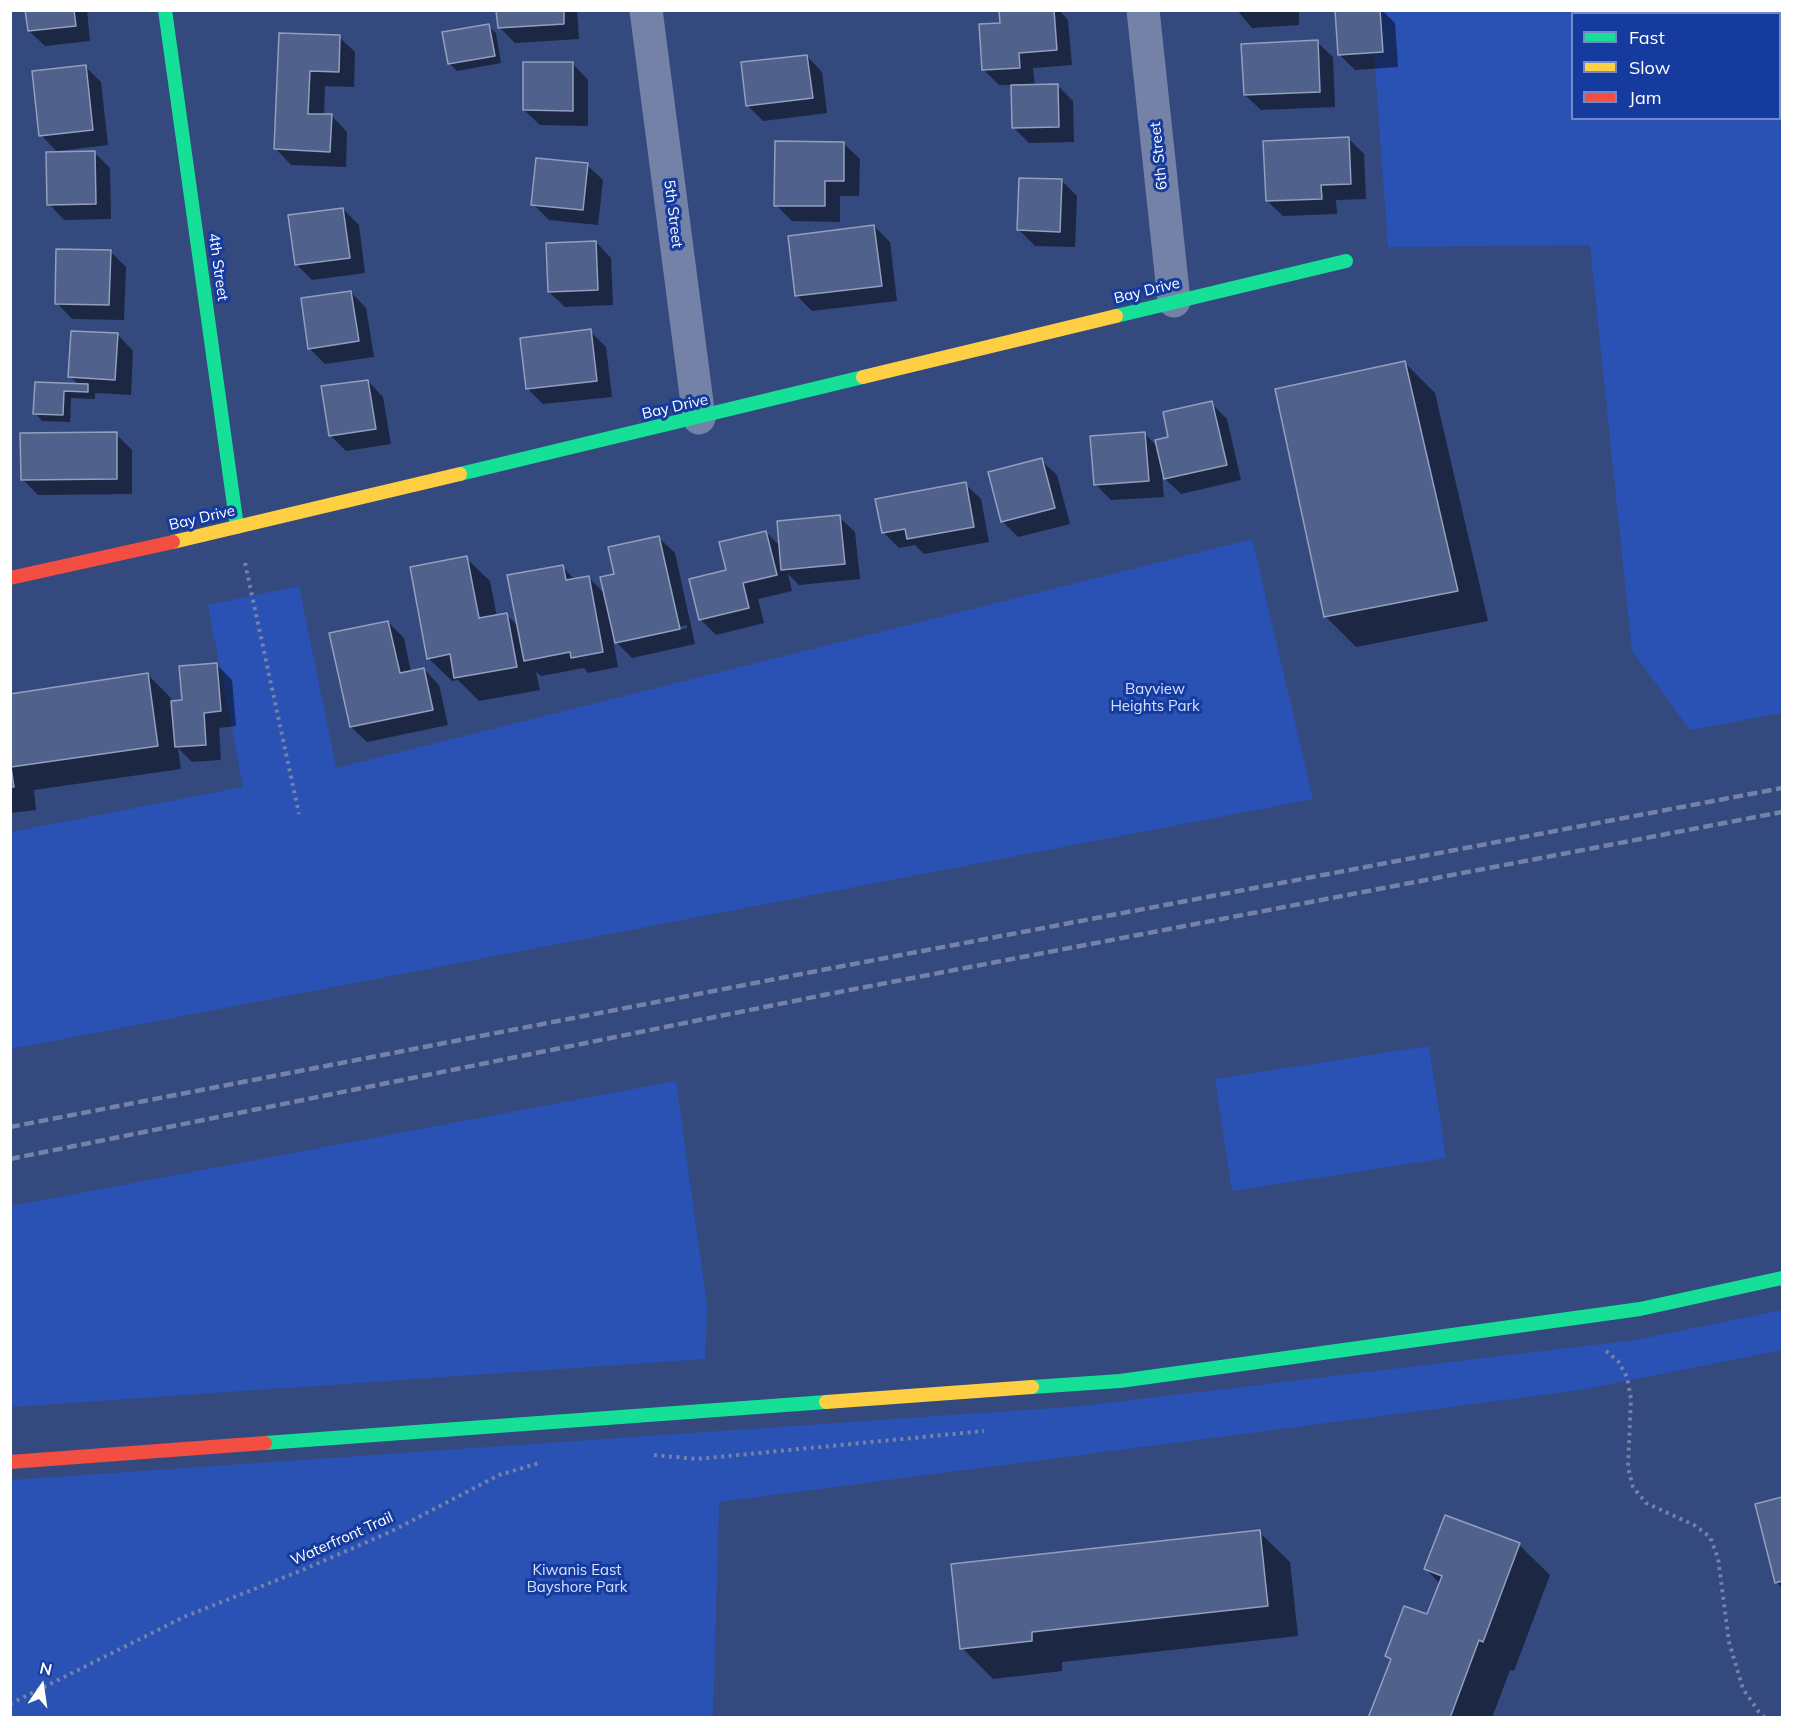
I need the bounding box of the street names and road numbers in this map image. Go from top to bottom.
street label: 6th Street [1146,121,1172,191]
street label: 5th Street [660,179,686,249]
street label: 4th Street [204,232,232,302]
street label: Bay Drive [1112,274,1182,308]
street label: Bay Drive [640,391,710,423]
street label: Bay Drive [167,502,237,534]
street label: Waterfront Trail [288,1508,396,1570]

